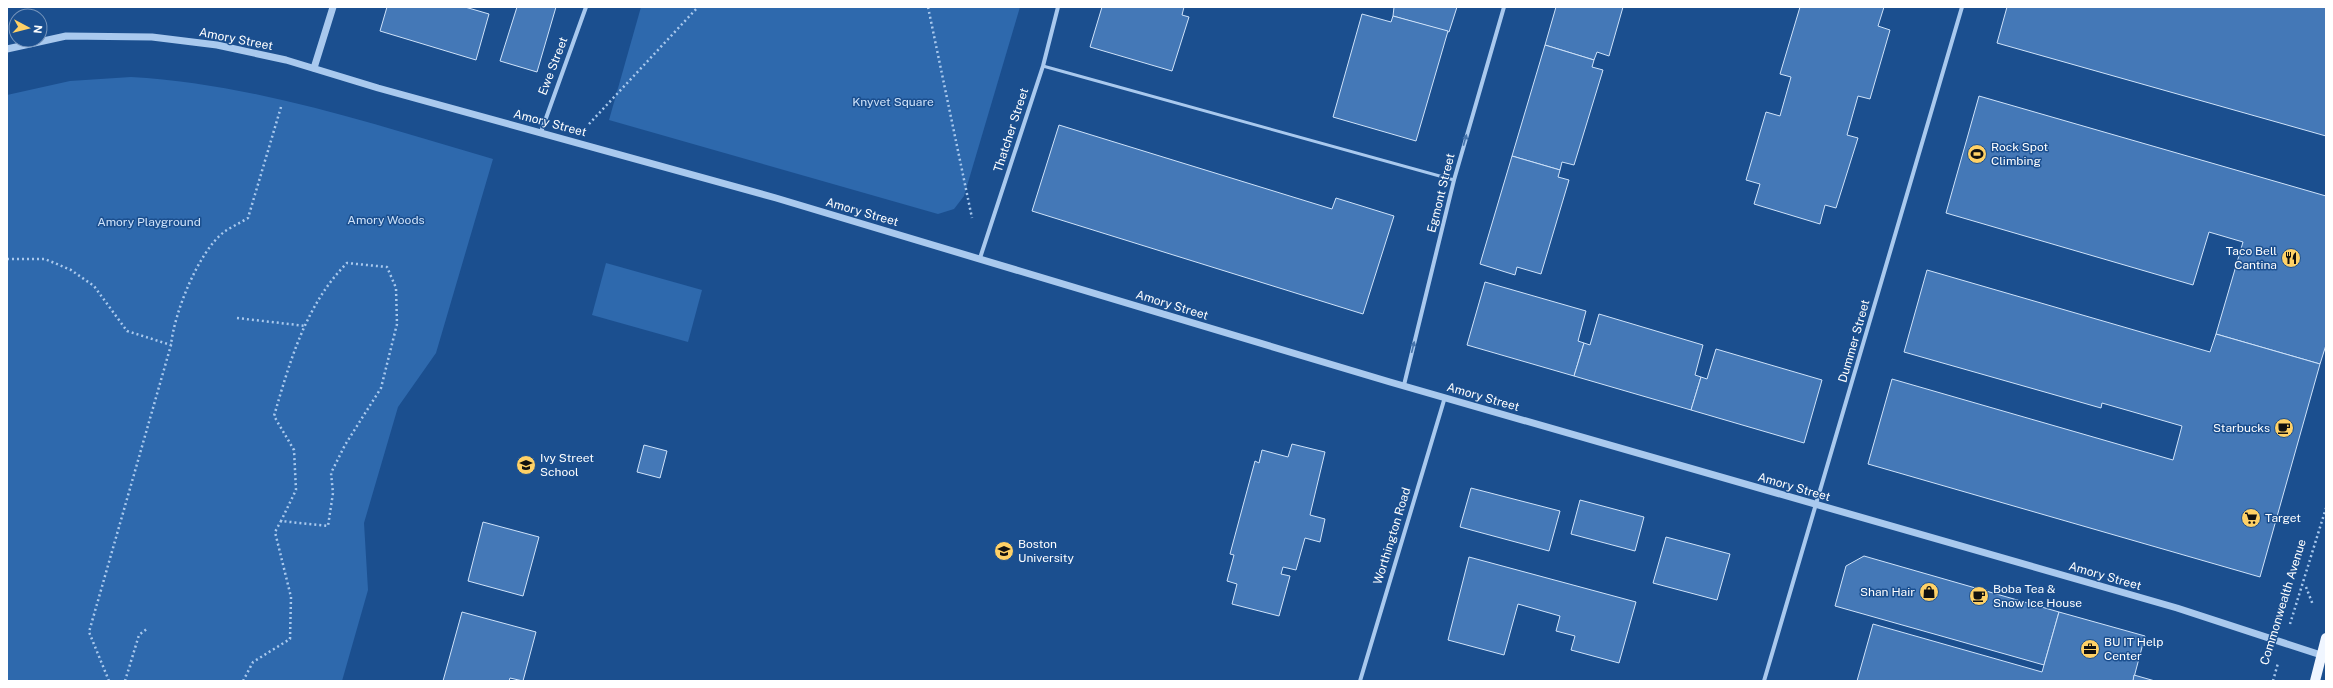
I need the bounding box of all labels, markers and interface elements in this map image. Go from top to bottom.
north arrow [8,8,48,48]
text: N [31,24,44,34]
street label: Amory Street [198,25,274,53]
street label: Ewe Street [535,35,571,97]
street label: Thatcher Street [991,86,1031,174]
park label: Knyvet Square [852,95,934,109]
street label: Amory Street [512,107,588,140]
one-way arrow [1462,134,1468,146]
place label: Rock Spot Climbing [1991,140,2048,168]
sports icon: Rock Spot Climbing [1966,143,1988,165]
street label: Egmont Street [1424,152,1458,234]
street label: Amory Street [824,195,900,229]
park label: Amory Woods [347,213,425,227]
park label: Amory Playground [97,215,201,229]
place label: Taco Bell Cantina [2226,244,2277,272]
restaurant icon: Taco Bell Cantina [2280,247,2302,269]
street label: Amory Street [1134,287,1210,323]
street label: Dummer Street [1835,298,1873,384]
one-way arrow [1410,341,1416,353]
street label: Amory Street [1445,380,1521,414]
cafe icon: Starbucks [2273,417,2295,439]
place label: Starbucks [2213,421,2270,435]
place label: Ivy Street School [540,451,594,479]
school or university icon: Ivy Street School [515,454,537,476]
street label: Amory Street [1756,470,1832,504]
street label: Worthington Road [1371,486,1413,586]
supermarket icon: Target [2240,507,2262,529]
place label: Target [2265,511,2301,525]
place label: Boston University [1018,537,1074,565]
street label: Commonwealth Avenue [2257,537,2309,667]
school or university icon: Boston University [993,540,1015,562]
street label: Amory Street [2067,559,2143,593]
shop icon: Shan Hair [1918,581,1940,603]
place label: Boba Tea & Snow Ice House [1993,582,2082,610]
place label: Shan Hair [1860,585,1915,599]
cafe icon: Boba Tea & Snow Ice House [1968,585,1990,607]
place label: BU IT Help Center [2104,635,2163,663]
office icon: BU IT Help Center [2079,638,2101,660]

